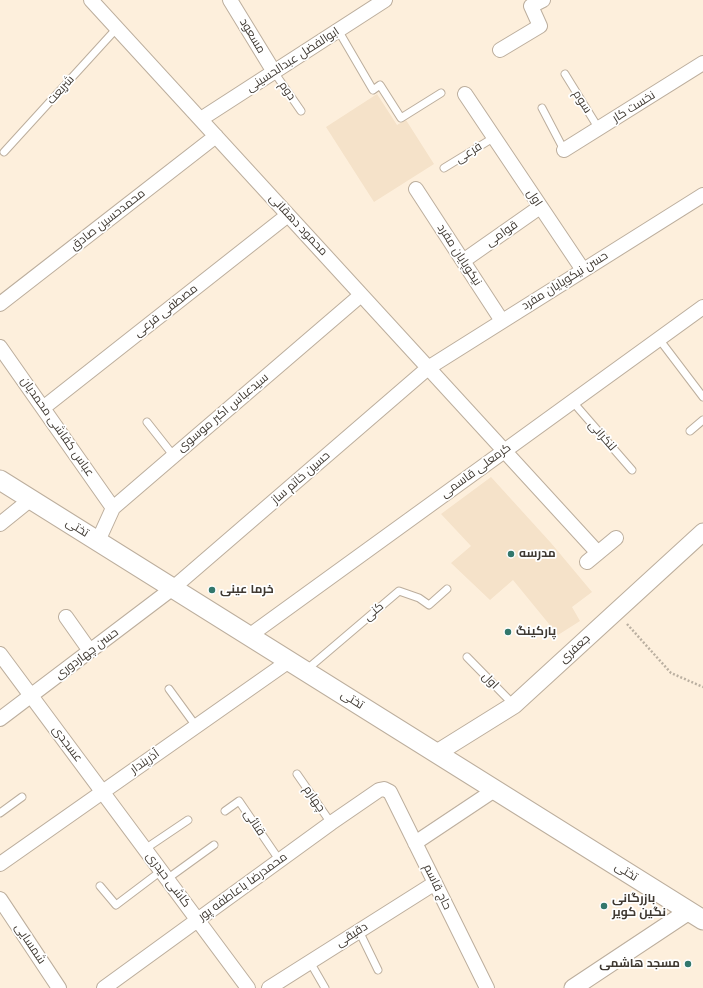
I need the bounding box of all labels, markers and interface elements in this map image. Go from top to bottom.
street label: مسعود [236,16,268,56]
street label: ابوالفضل عبدالحسینی [244,25,342,95]
street label: شریعت [44,73,78,107]
street label: دوم [275,79,299,103]
street label: سوم [569,88,595,116]
street label: نخست کار [610,88,658,126]
street label: فرعی [453,139,485,167]
street label: محمدحسین صادق [68,186,148,254]
street label: اول [523,187,545,209]
street label: محمود دهقانی [266,191,330,259]
street label: قوامی [483,218,521,250]
street label: نیکوپایان مفرد [434,221,484,289]
street label: حسن نیکوپایان مفرد [519,249,611,313]
street label: مصطفی فرعی [131,282,201,340]
street label: سیدعباس اکبر موسوی [174,371,272,455]
street label: عباس کفاشی محمدیان [17,374,97,480]
street label: لنکرانی [585,418,619,454]
street label: کرمعلی قاسمی [438,441,514,501]
street label: حسین خاتم ساز [269,449,333,507]
street label: تختی [63,515,91,541]
place label: مدرسه [519,547,556,561]
marker: مدرسه [506,549,516,559]
place label: خرما عینی [220,583,274,597]
marker: خرما عینی [207,585,217,595]
street label: کنی [361,600,387,624]
street label: حسن چهاردوری [52,625,122,683]
place label: پارکینگ [516,625,556,639]
marker: پارکینگ [503,627,513,637]
street label: جعفری [557,632,593,666]
street label: اول [479,670,501,692]
street label: تختی [338,687,366,713]
street label: عسجدی [49,723,85,765]
street label: آذرپندار [127,747,163,777]
street label: چهارم [300,783,328,815]
street label: قنائی [240,807,268,839]
street label: کاشی حیدری [143,850,193,910]
street label: محمدرضا باعاطفه پور [196,850,290,924]
street label: تختی [612,859,640,885]
street label: حاج قاسم [420,862,454,912]
place label: بازرگانی نگین کویر [612,892,666,920]
marker: بازرگانی نگین کویر [599,901,609,911]
street label: دقیقی [333,920,371,950]
street label: شمسایی [11,921,49,967]
place label: مسجد هاشمی [599,957,680,971]
marker: مسجد هاشمی [683,959,693,969]

